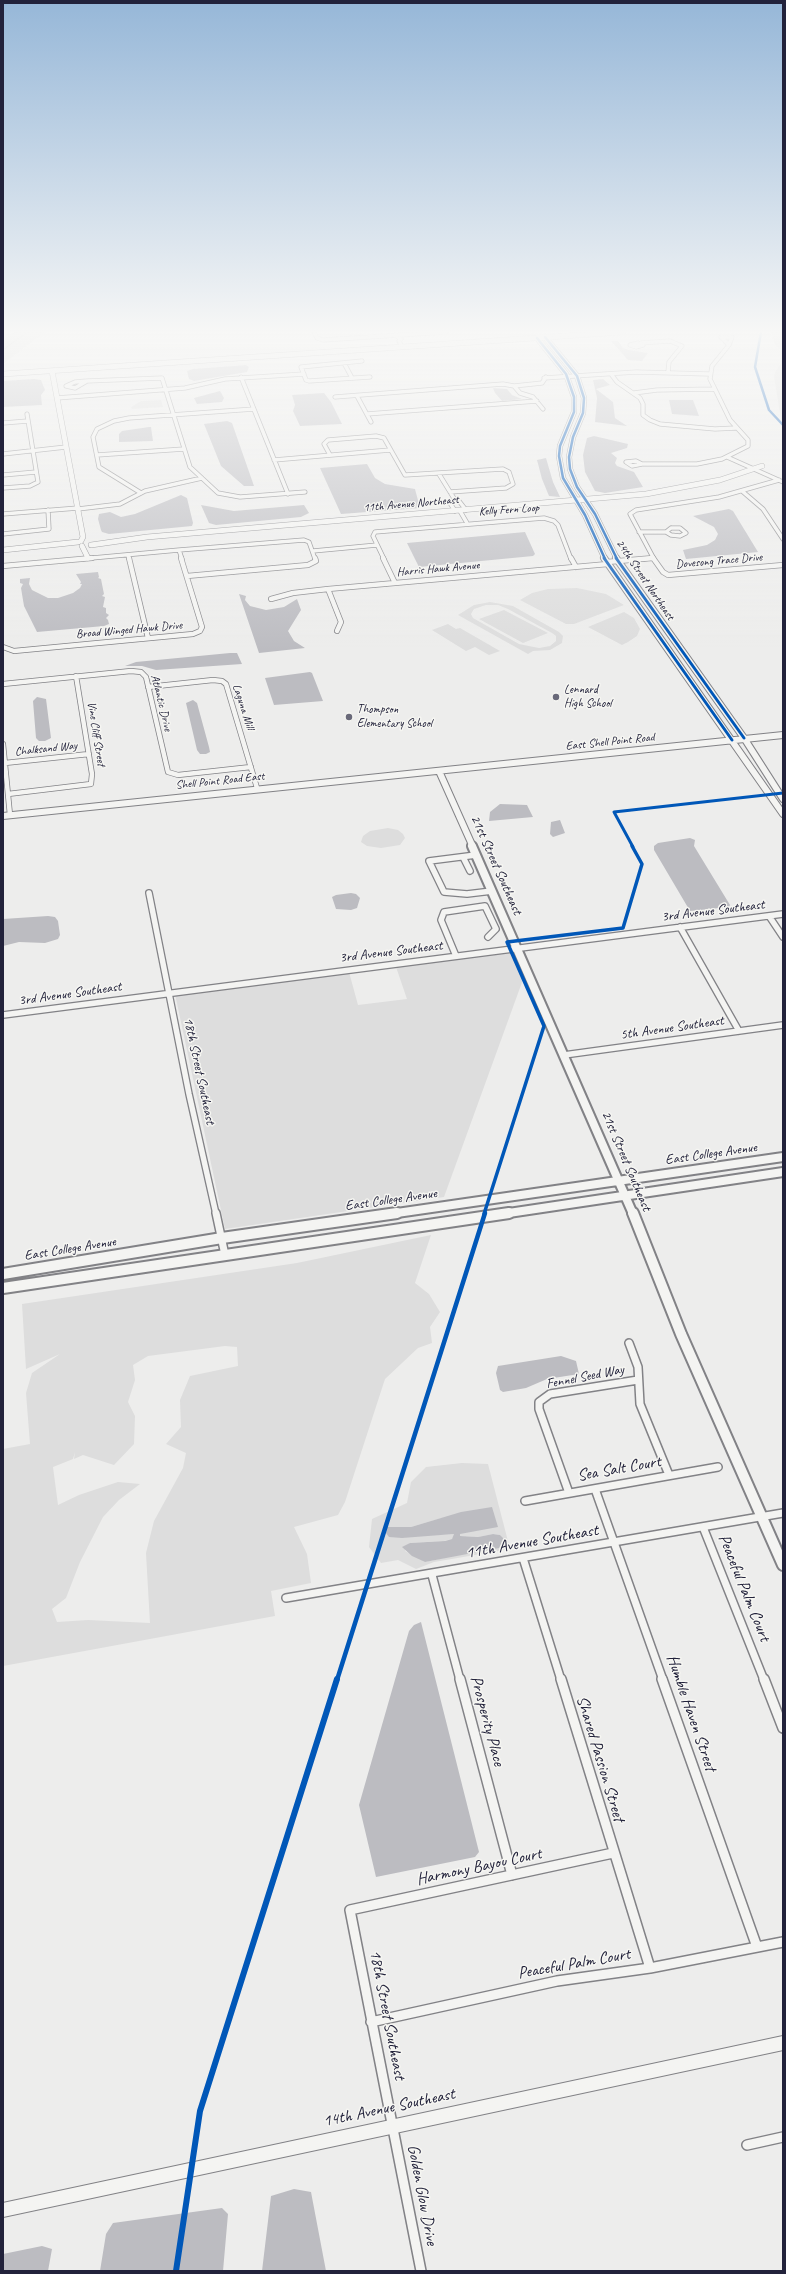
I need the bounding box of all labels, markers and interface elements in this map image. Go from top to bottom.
street label: 11th Avenue Northeast [363,493,459,515]
street label: Kelly Fern Loop [478,501,540,519]
street label: 24th Street Northeast [613,537,677,623]
street label: Dovesong Trace Drive [675,550,763,572]
street label: Harris Hawk Avenue [396,558,480,580]
street label: Broad Winged Hawk Drive [75,618,183,642]
street label: Atlantic Drive [147,673,175,733]
street label: Laguna Mill [229,682,257,732]
place label: Lennard High School [564,683,612,711]
marker: Lennard High School [551,692,561,702]
street label: Vine Cliff Street [84,701,108,767]
place label: Thompson Elementary School [357,703,432,731]
marker: Thompson Elementary School [344,712,354,722]
street label: East Shell Point Road [565,730,655,754]
street label: Chalksand Way [14,739,78,759]
street label: Shell Point Road East [175,769,265,793]
street label: 21st Street Southeast [467,813,525,917]
street label: 3rd Avenue Southeast [661,896,765,926]
street label: 3rd Avenue Southeast [339,937,443,967]
street label: 3rd Avenue Southeast [18,978,122,1010]
street label: 5th Avenue Southeast [619,1012,725,1044]
street label: 18th Street Southeast [179,1016,219,1126]
street label: 21st Street Southeast [597,1108,655,1214]
street label: East College Avenue [664,1139,758,1169]
street label: East College Avenue [344,1185,438,1215]
street label: East College Avenue [23,1233,117,1265]
street label: Fennel Seed Way [545,1361,625,1393]
street label: Sea Salt Court [576,1452,662,1486]
street label: 11th Avenue Southeast [464,1520,600,1564]
street label: Peaceful Palm Court [713,1531,775,1645]
street label: Humble Haven Street [662,1652,720,1774]
street label: Prosperity Place [465,1674,509,1768]
street label: Shared Passion Street [571,1694,629,1824]
street label: Harmony Bayou Court [415,1844,543,1890]
street label: Peaceful Palm Court [516,1944,632,1984]
street label: 18th Street Southeast [364,1948,410,2082]
street label: 14th Avenue Southeast [321,2084,457,2132]
street label: Golden Glow Drive [402,2143,442,2247]

